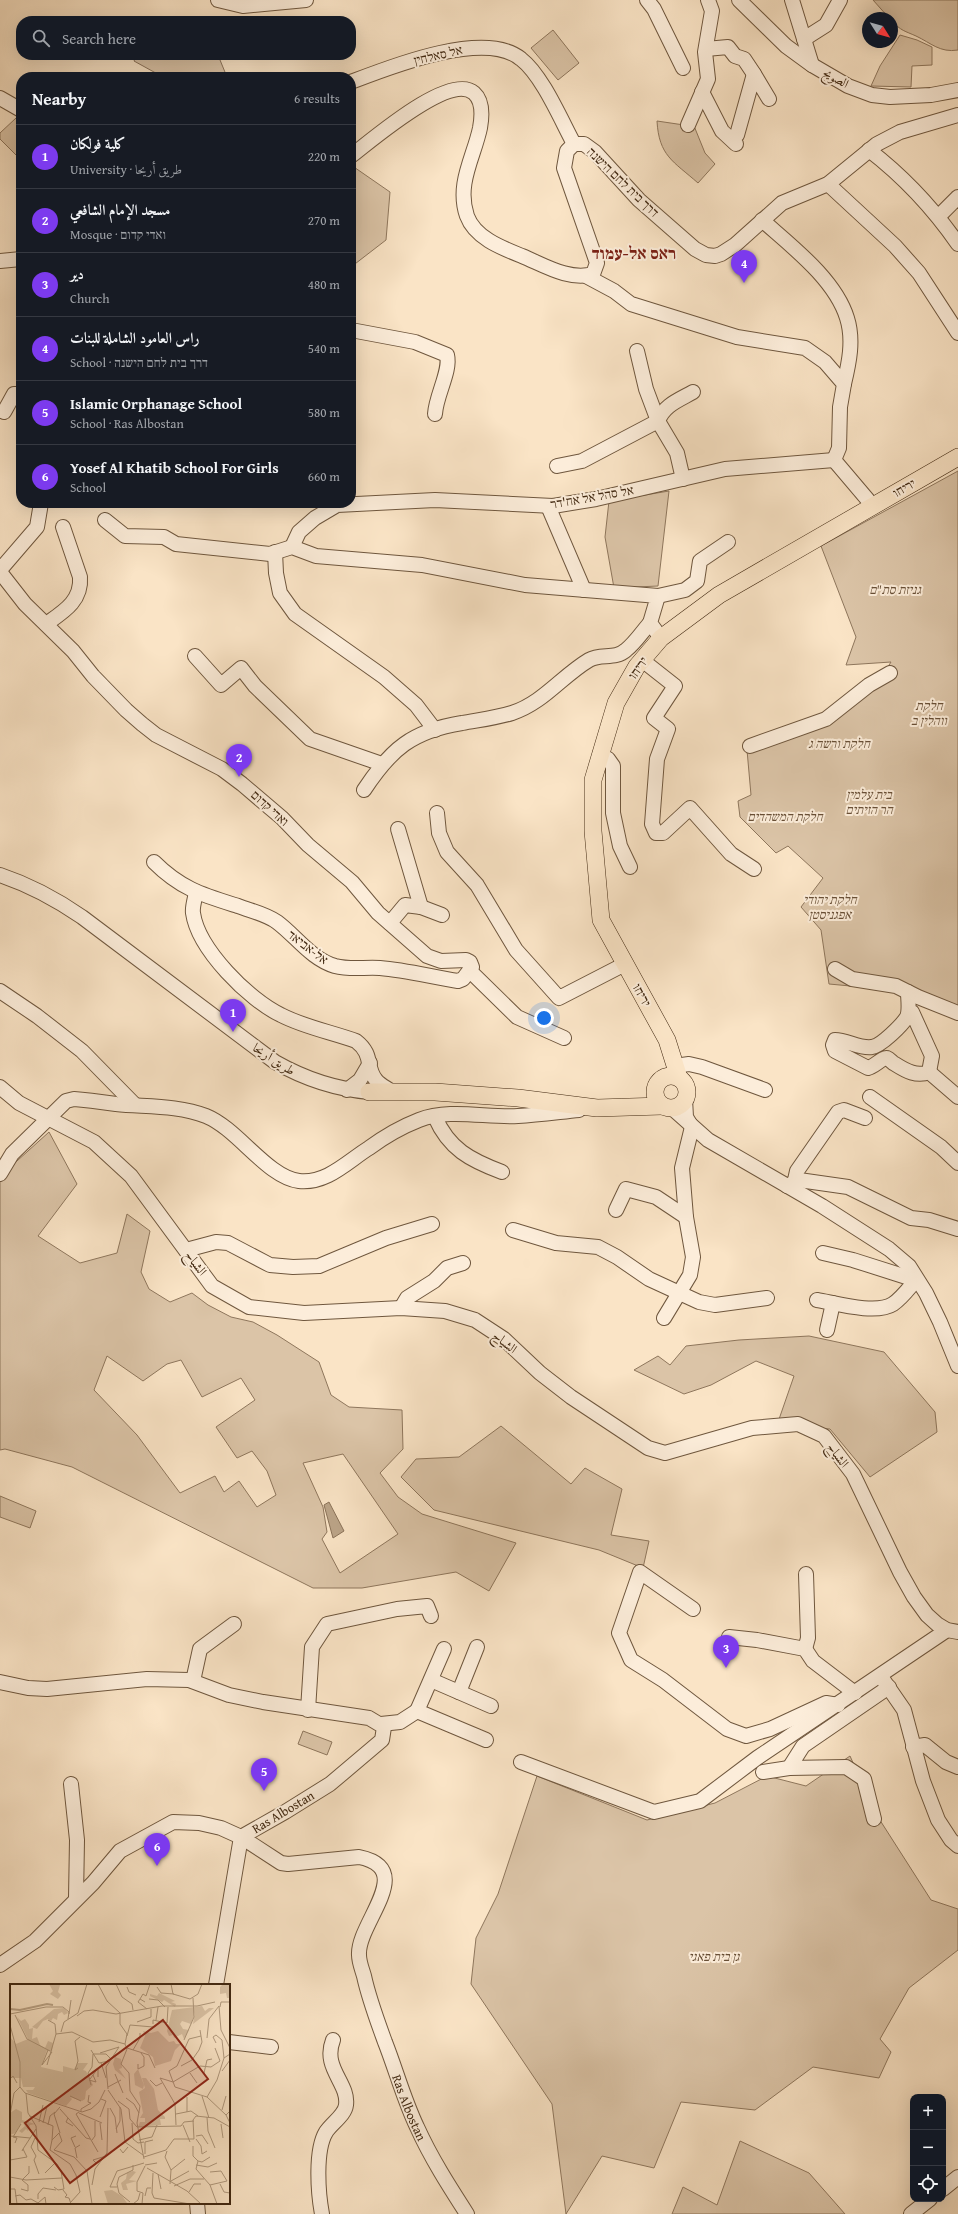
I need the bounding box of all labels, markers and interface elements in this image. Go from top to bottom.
north arrow [862,12,898,48]
search box [16,16,356,60]
icon: search [30,27,52,49]
text: Search here [62,28,136,49]
street label: אל סאלחין [412,40,464,70]
street label: الصويح [818,63,853,95]
text: Nearby [32,86,86,111]
text: 6 results [294,89,340,108]
text: كلية فولكان [70,133,126,154]
street label: דרך בית לחם הישנה [583,143,663,222]
text: 1 [42,147,48,166]
text: 220 m [308,147,340,166]
text: University · طريق أريحا [70,160,182,179]
text: مسجد الإمام الشافعي [70,199,170,220]
text: 2 [42,211,48,230]
text: 270 m [308,211,340,230]
text: Mosque · ואדי קדום [70,225,166,244]
district label: ראס אל-עמוד [592,240,676,265]
pin: 4 [731,250,757,283]
text: دير [70,263,84,284]
text: 3 [42,275,48,294]
text: 480 m [308,275,340,294]
text: Church [70,289,109,308]
text: راس العامود الشاملة للبنات [70,327,199,348]
text: 4 [42,339,48,358]
text: 540 m [308,339,340,358]
text: School · דרך בית לחם הישנה [70,353,208,372]
text: Islamic Orphanage School [70,393,242,414]
text: 5 [42,403,48,422]
text: 580 m [308,403,340,422]
text: School · Ras Albostan [70,414,184,433]
text: Yosef Al Khatib School For Girls [70,457,279,478]
text: 6 [42,467,48,486]
text: 660 m [308,467,340,486]
street label: יריחו [889,474,919,502]
text: School [70,478,106,497]
street label: אל סהל אל אח'דר [549,480,635,514]
park label: גניזת סת"ם [869,580,921,599]
street label: יריחו [623,652,653,683]
park label: חלקת ווהלין ב [911,696,948,730]
park label: חלקת ורשה ג [808,734,872,753]
pin: 2 [226,744,252,777]
park label: בית עלמין הר הזיתים [845,785,894,819]
street label: ואדי קדום [247,786,293,830]
park label: חלקת המשהדים [748,807,824,826]
park label: חלקת יהודי אפגניסטן [803,890,859,924]
street label: אל-אביאד [283,925,333,969]
street label: יריחו [628,980,656,1010]
pin: 1 [220,999,246,1032]
your location [534,1008,554,1028]
street label: طريق أريحا [249,1038,299,1080]
street label: الشياح [179,1246,212,1281]
street label: الشياح [487,1326,522,1360]
street label: الشياح [821,1438,854,1473]
pin: 3 [713,1635,739,1668]
pin: 5 [251,1758,277,1791]
street label: Ras Albostan [248,1786,318,1838]
pin: 6 [144,1833,170,1866]
park label: גן בית פאגי [688,1947,740,1966]
inset map [10,1984,230,2204]
street label: Ras Albostan [388,2072,432,2144]
map controls [910,2094,946,2202]
button: + [910,2094,946,2130]
button: − [910,2130,946,2166]
button: locate [910,2166,946,2202]

